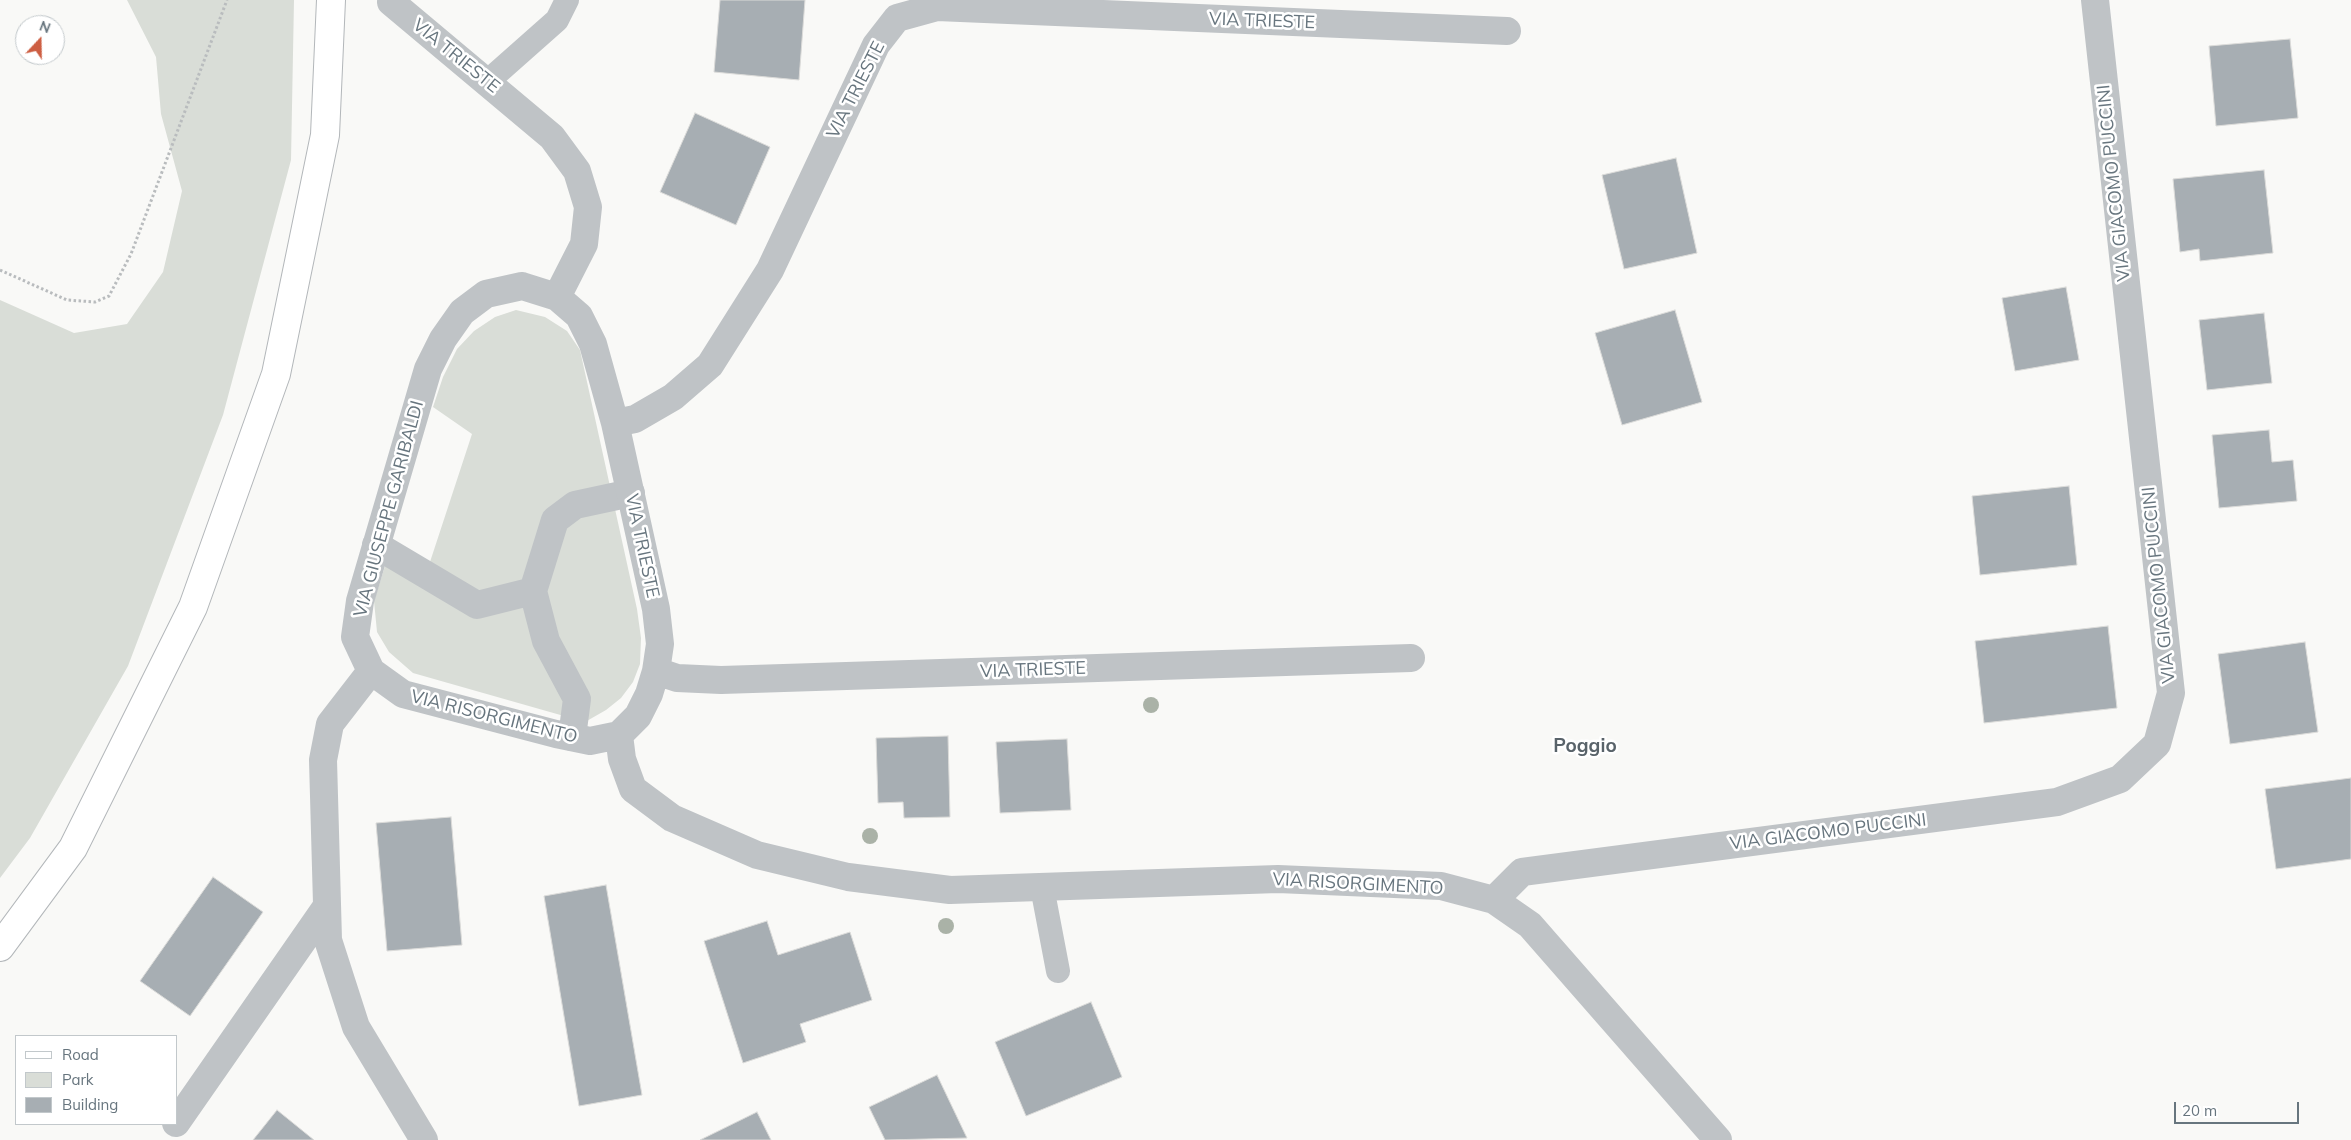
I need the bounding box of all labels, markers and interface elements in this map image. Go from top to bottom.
street label: VIA TRIESTE [1209,8,1315,34]
street label: VIA TRIESTE [408,14,504,98]
north arrow [15,15,65,65]
text: N [37,17,53,37]
street label: VIA TRIESTE [822,38,890,142]
street label: VIA GIACOMO PUCCINI [2093,84,2135,282]
street label: VIA GIUSEPPE GARIBALDI [350,398,428,620]
street label: VIA GIACOMO PUCCINI [2138,486,2180,684]
street label: VIA TRIESTE [620,492,664,600]
street label: VIA TRIESTE [980,657,1086,683]
street label: VIA RISORGIMENTO [408,686,580,748]
district label: Poggio [1553,735,1617,757]
street label: VIA GIACOMO PUCCINI [1729,809,1927,855]
street label: VIA RISORGIMENTO [1272,869,1444,899]
legend [15,1035,178,1125]
text: Road [62,1045,99,1064]
text: Park [62,1070,94,1089]
scale bar [2176,1092,2301,1124]
text: Building [62,1095,118,1114]
text: 20 m [2182,1101,2217,1120]

